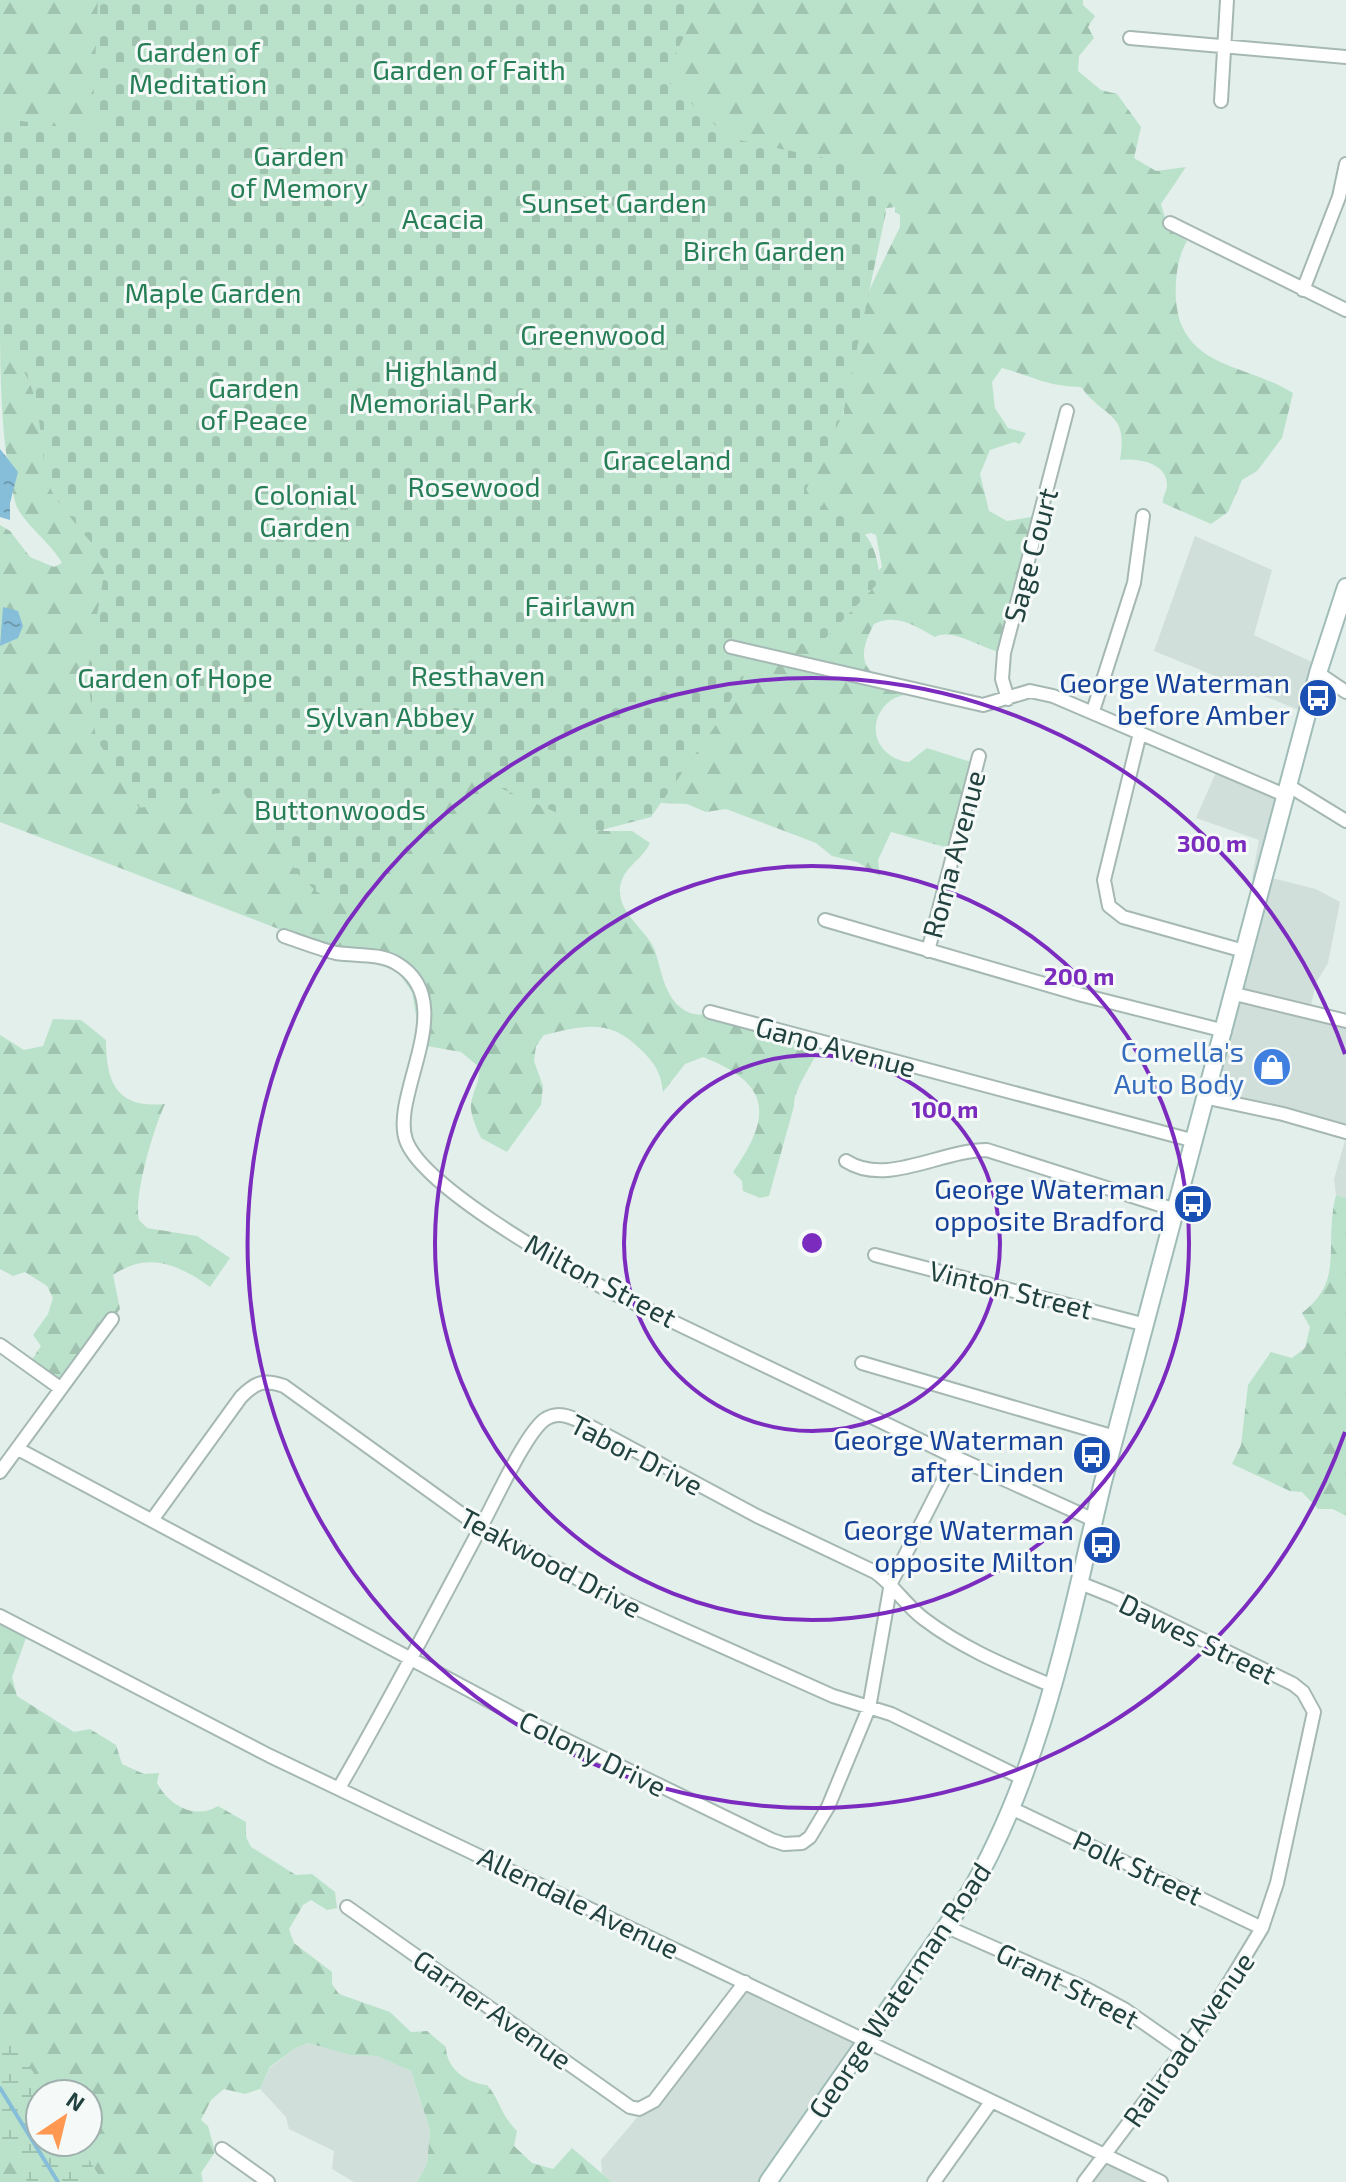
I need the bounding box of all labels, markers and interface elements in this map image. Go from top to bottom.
park label: Garden of Meditation [129,34,267,100]
park label: Garden of Faith [372,52,566,86]
park label: Garden of Memory [230,138,368,204]
park label: Sunset Garden [521,185,707,219]
park label: Acacia [402,201,484,235]
park label: Birch Garden [683,233,845,267]
park label: Maple Garden [124,275,302,309]
park label: Greenwood [520,317,666,351]
park label: Highland Memorial Park [349,353,533,419]
park label: Garden of Peace [200,370,308,436]
park label: Graceland [603,442,731,476]
park label: Rosewood [407,469,541,503]
park label: Colonial Garden [254,477,357,543]
street label: Sage Court [996,484,1064,626]
park label: Fairlawn [524,588,636,622]
park label: Resthaven [411,658,545,692]
park label: Garden of Hope [77,660,273,694]
place label: George Waterman before Amber [1059,665,1290,731]
bus stop icon: George Waterman before Amber [1297,677,1339,719]
park label: Sylvan Abbey [305,699,475,733]
street label: Roma Avenue [914,766,992,942]
park label: Buttonwoods [254,792,426,826]
text: 300 m [1177,828,1247,857]
text: 200 m [1044,961,1114,990]
street label: Gano Avenue [752,1008,920,1084]
place label: Comella's Auto Body [1114,1034,1244,1100]
shop icon: Comella's Auto Body [1251,1046,1293,1088]
text: 100 m [912,1094,978,1123]
place label: George Waterman opposite Bradford [934,1171,1165,1237]
bus stop icon: George Waterman opposite Bradford [1172,1183,1214,1225]
street label: Milton Street [519,1226,683,1334]
centre of rings [798,1229,826,1257]
street label: Vinton Street [926,1252,1096,1326]
street label: Tabor Drive [565,1406,709,1502]
place label: George Waterman after Linden [833,1422,1064,1488]
bus stop icon: George Waterman after Linden [1071,1434,1113,1476]
street label: Teakwood Drive [454,1500,648,1624]
place label: George Waterman opposite Milton [843,1512,1074,1578]
bus stop icon: George Waterman opposite Milton [1081,1524,1123,1566]
street label: Dawes Street [1114,1585,1282,1691]
street label: Colony Drive [514,1703,672,1803]
street label: Polk Street [1068,1822,1208,1912]
street label: Allendale Avenue [473,1839,685,1965]
street label: George Waterman Road [801,1856,997,2124]
street label: Grant Street [991,1935,1145,2035]
street label: Garner Avenue [407,1942,579,2076]
street label: Railroad Avenue [1115,1945,1261,2133]
north arrow [24,2078,104,2158]
text: N [62,2086,90,2116]

